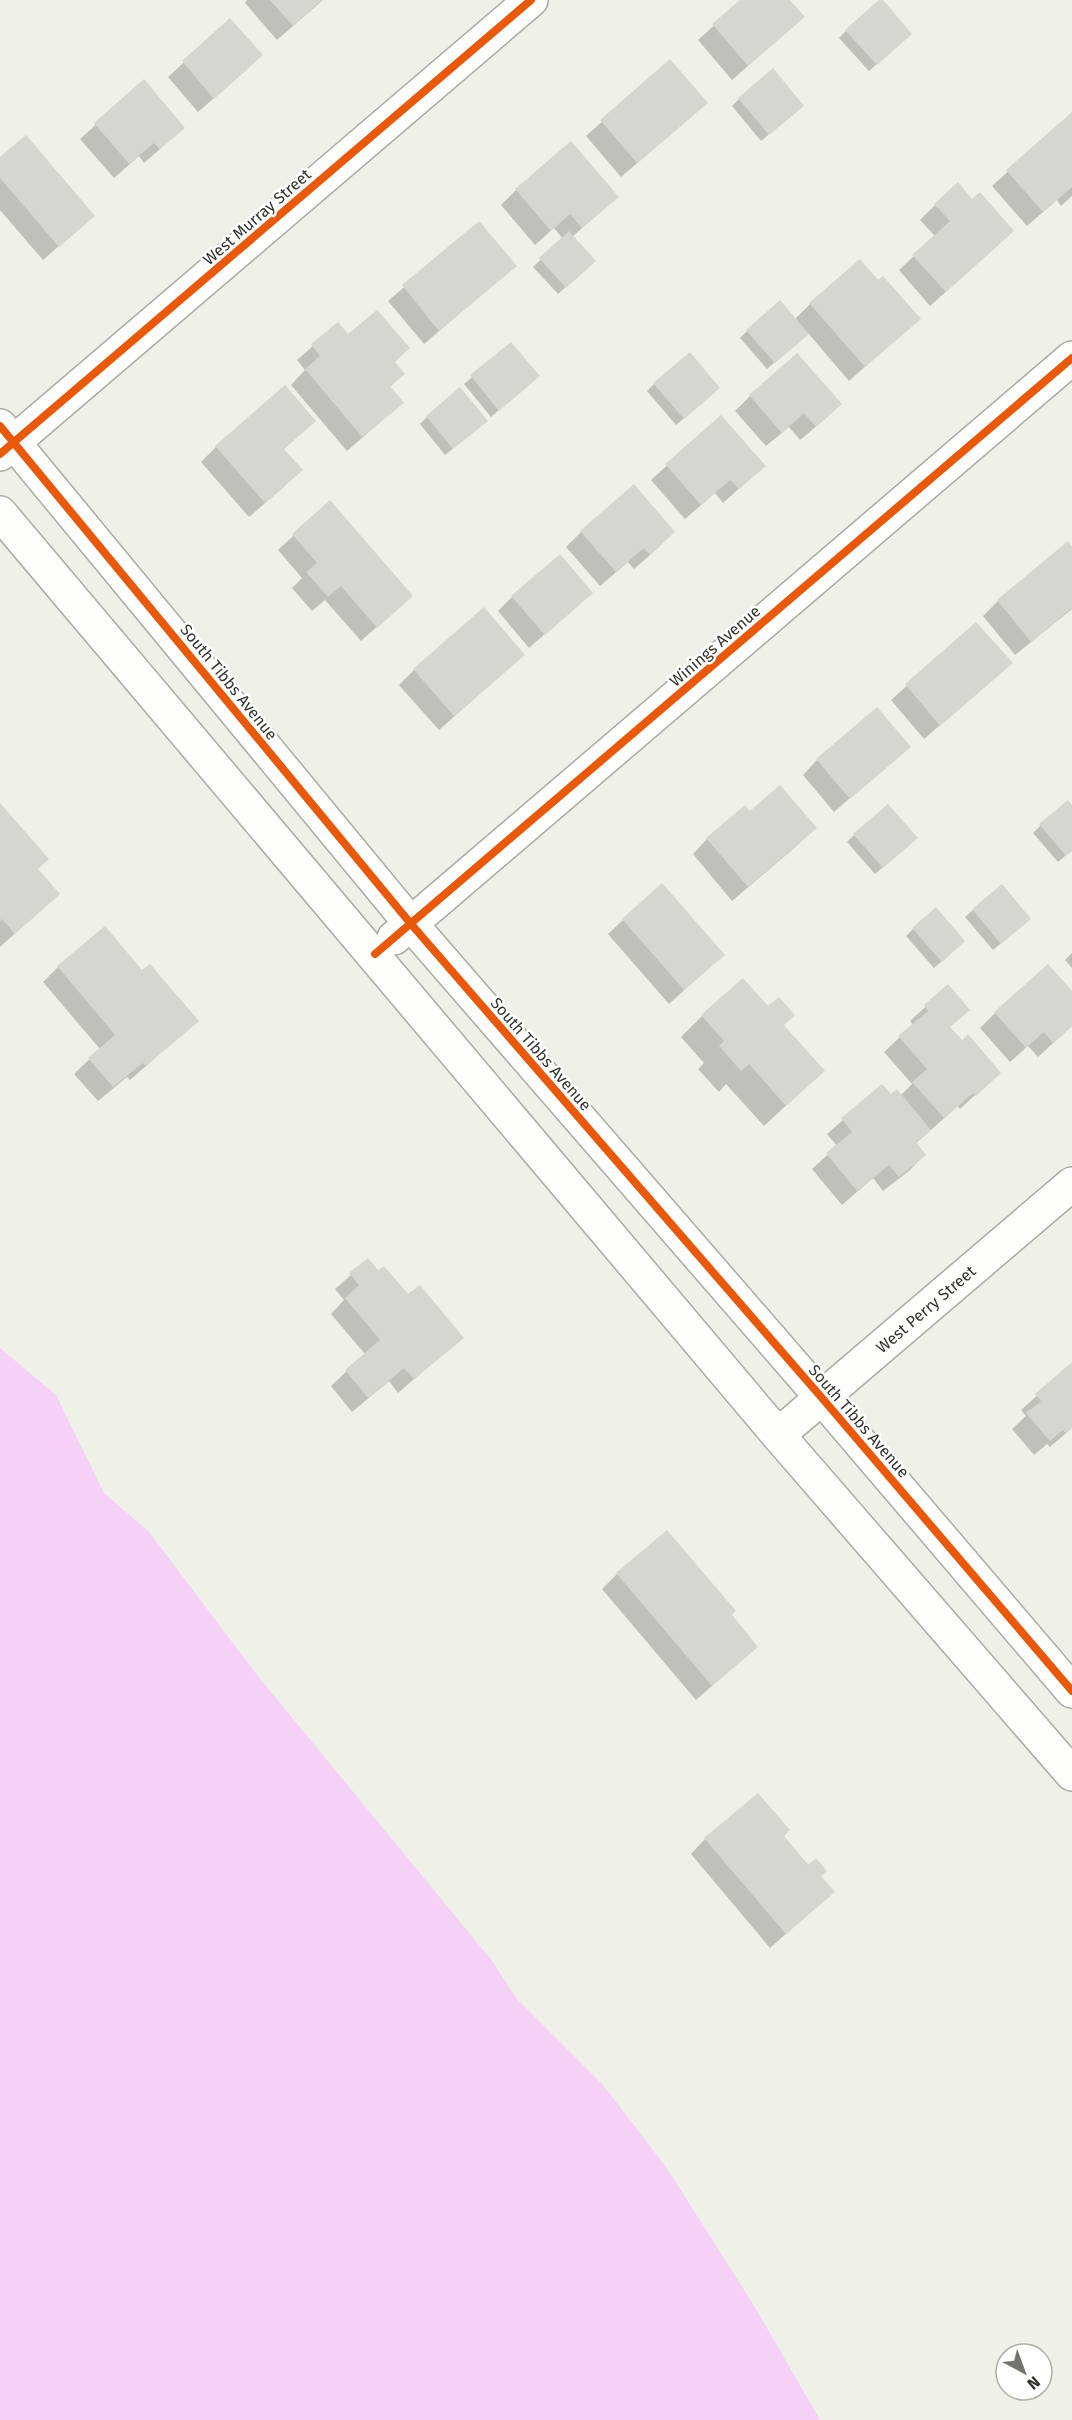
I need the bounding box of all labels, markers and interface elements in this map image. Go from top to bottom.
street label: West Murray Street [199,165,315,269]
street label: Winings Avenue [666,601,764,691]
street label: South Tibbs Avenue [176,620,282,744]
street label: South Tibbs Avenue [487,994,595,1114]
street label: West Perry Street [872,1261,979,1357]
street label: South Tibbs Avenue [805,1361,913,1481]
north arrow [994,2342,1054,2402]
text: N [1023,2372,1044,2394]

